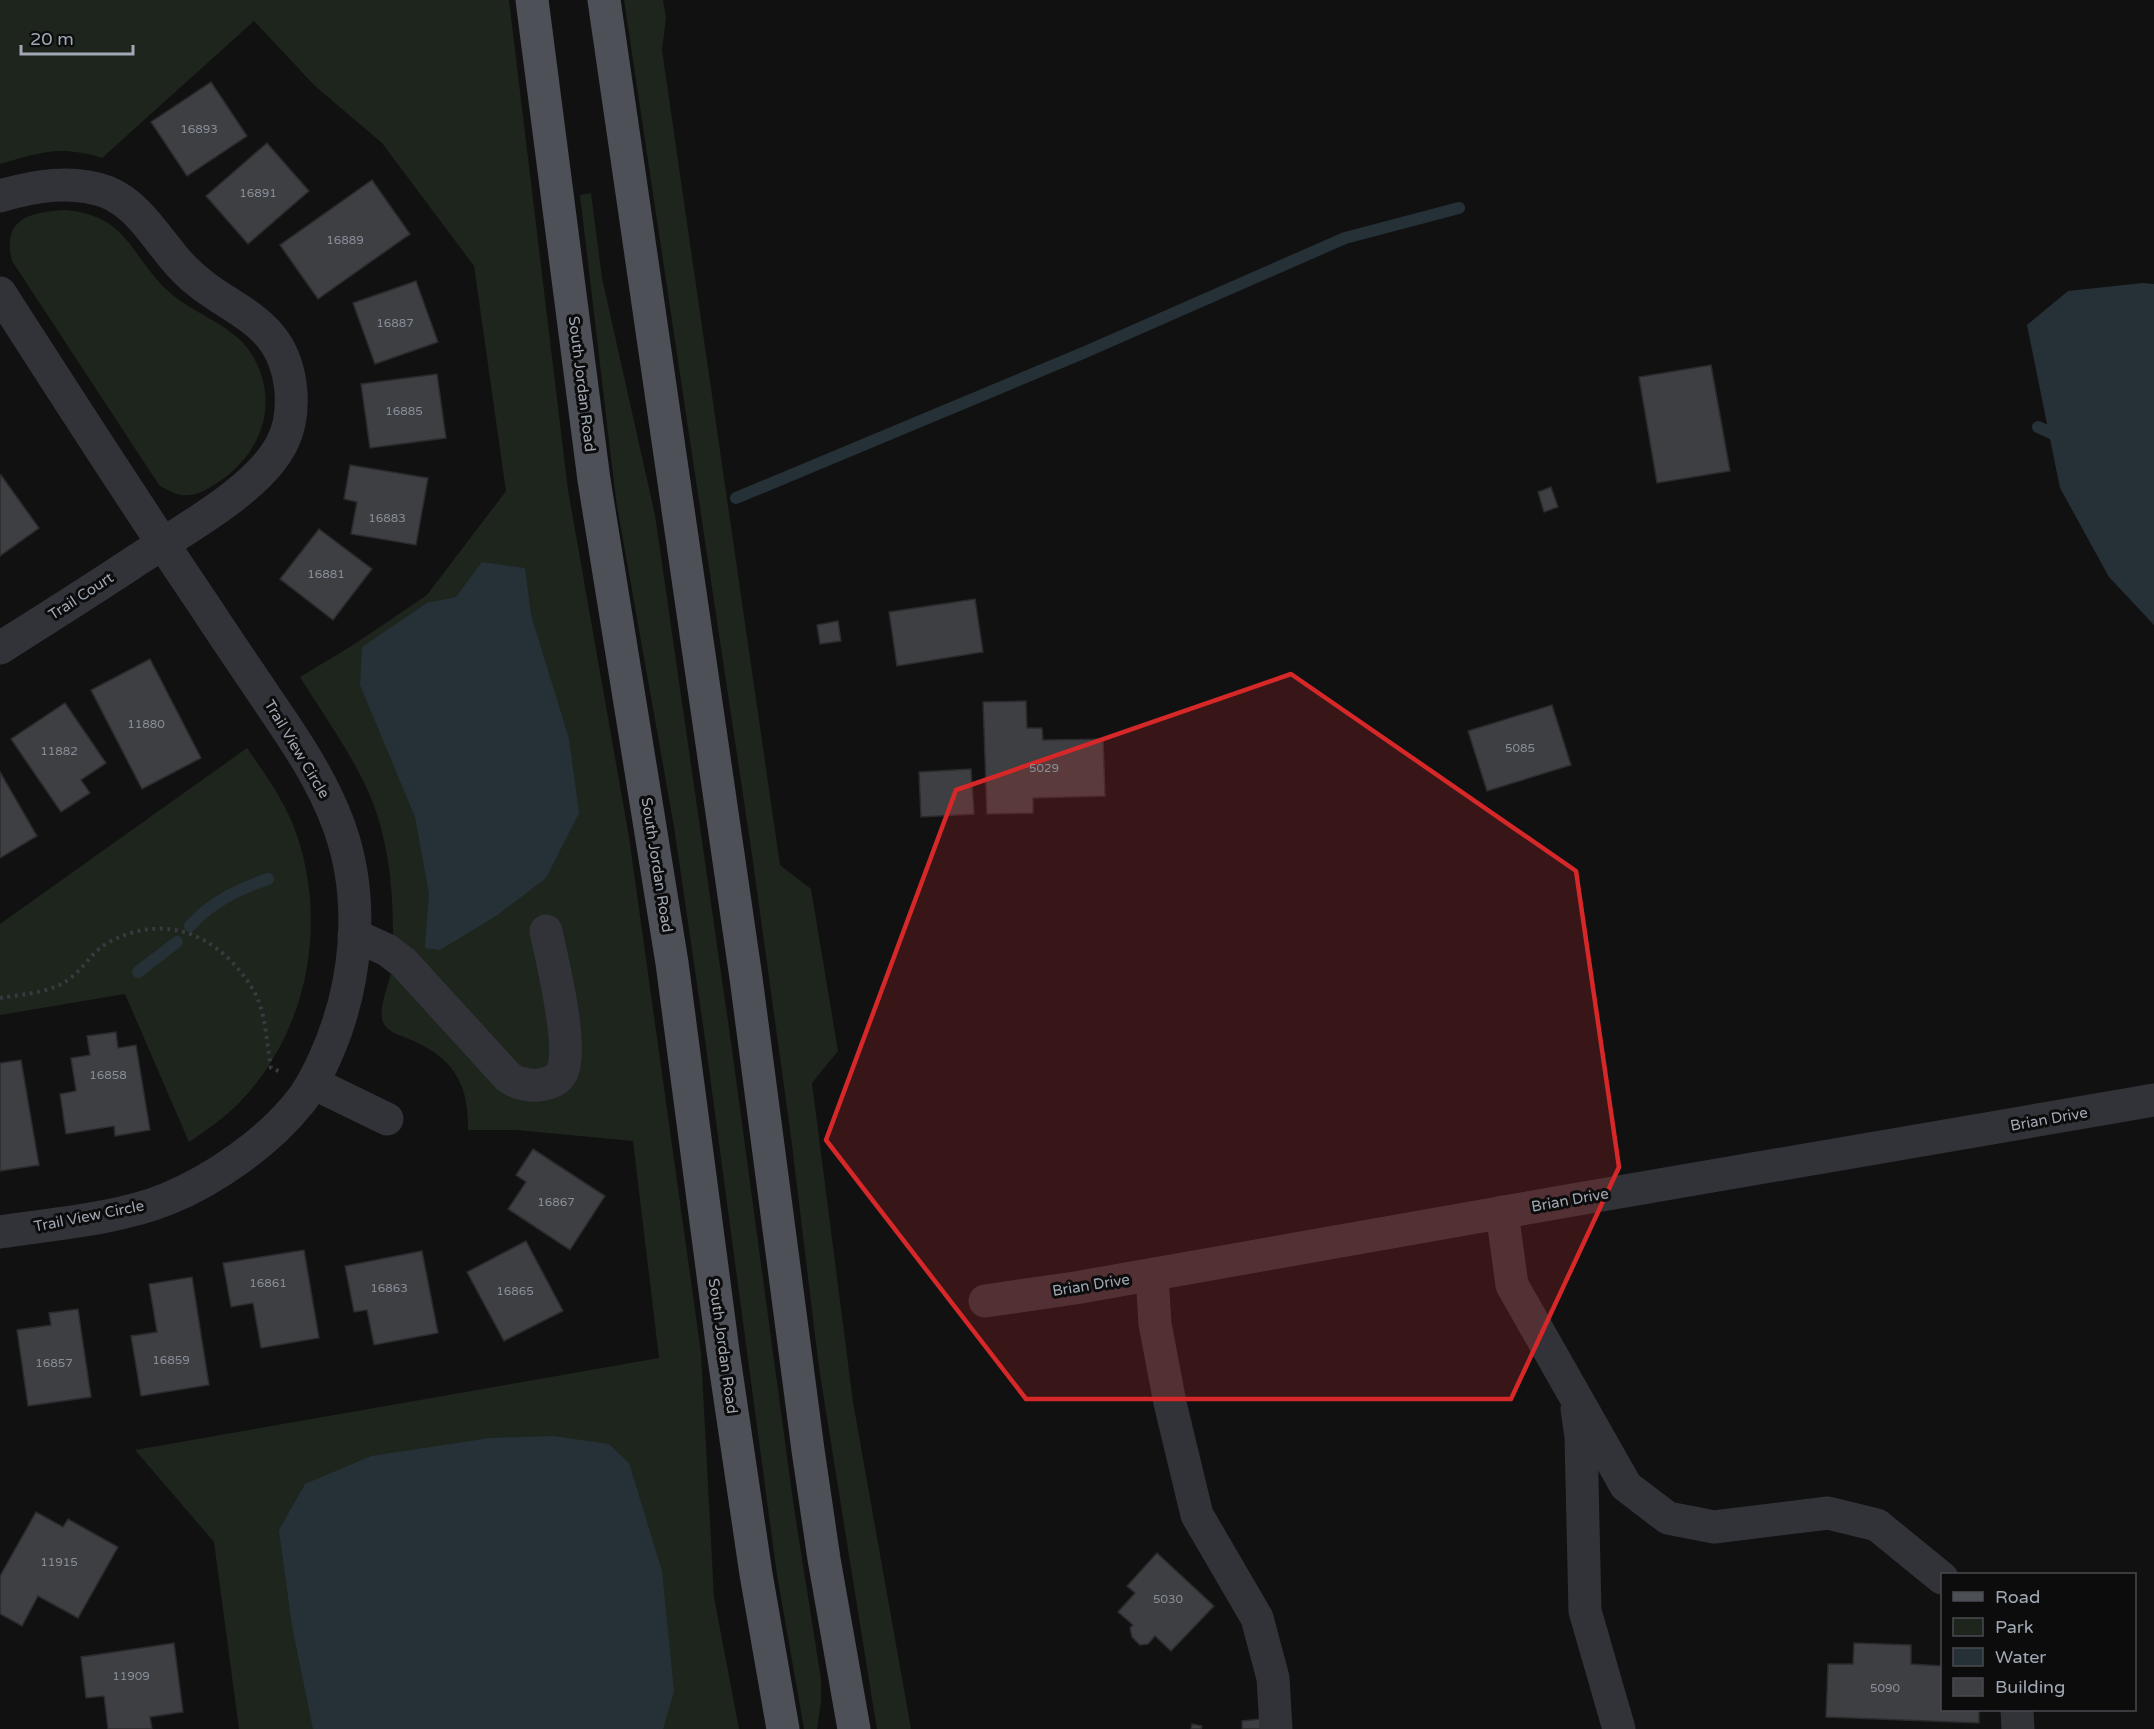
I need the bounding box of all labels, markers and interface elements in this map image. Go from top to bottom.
scale bar [21,18,134,56]
text: 20 m [30,28,74,50]
house number: 16893 [180,122,218,136]
house number: 16891 [239,186,277,200]
house number: 16889 [326,233,364,247]
street label: South Jordan Road [565,315,599,453]
house number: 16887 [376,316,414,330]
house number: 16885 [385,404,423,418]
house number: 16883 [368,511,406,525]
house number: 16881 [307,567,345,581]
street label: Trail Court [45,568,117,624]
street label: Trail View Circle [260,696,334,802]
house number: 11880 [127,717,165,731]
house number: 5085 [1505,741,1535,755]
house number: 11882 [40,744,78,758]
house number: 5029 [1029,761,1059,775]
street label: South Jordan Road [637,796,677,934]
house number: 16858 [89,1068,127,1082]
street label: Brian Drive [2009,1103,2089,1135]
street label: Brian Drive [1530,1184,1610,1216]
house number: 16867 [537,1195,575,1209]
street label: Trail View Circle [32,1196,146,1236]
street label: Brian Drive [1051,1270,1131,1300]
house number: 16861 [249,1276,287,1290]
street label: South Jordan Road [705,1277,741,1415]
house number: 16863 [370,1281,408,1295]
house number: 16865 [496,1284,534,1298]
house number: 16859 [152,1353,190,1367]
house number: 16857 [35,1356,73,1370]
house number: 11915 [40,1555,78,1569]
legend [1941,1573,2136,1711]
text: Road [1995,1586,2040,1608]
house number: 5030 [1153,1592,1184,1606]
text: Park [1995,1616,2034,1638]
text: Water [1995,1646,2046,1668]
house number: 11909 [112,1669,150,1683]
text: Building [1995,1676,2065,1698]
house number: 5090 [1870,1681,1901,1695]

